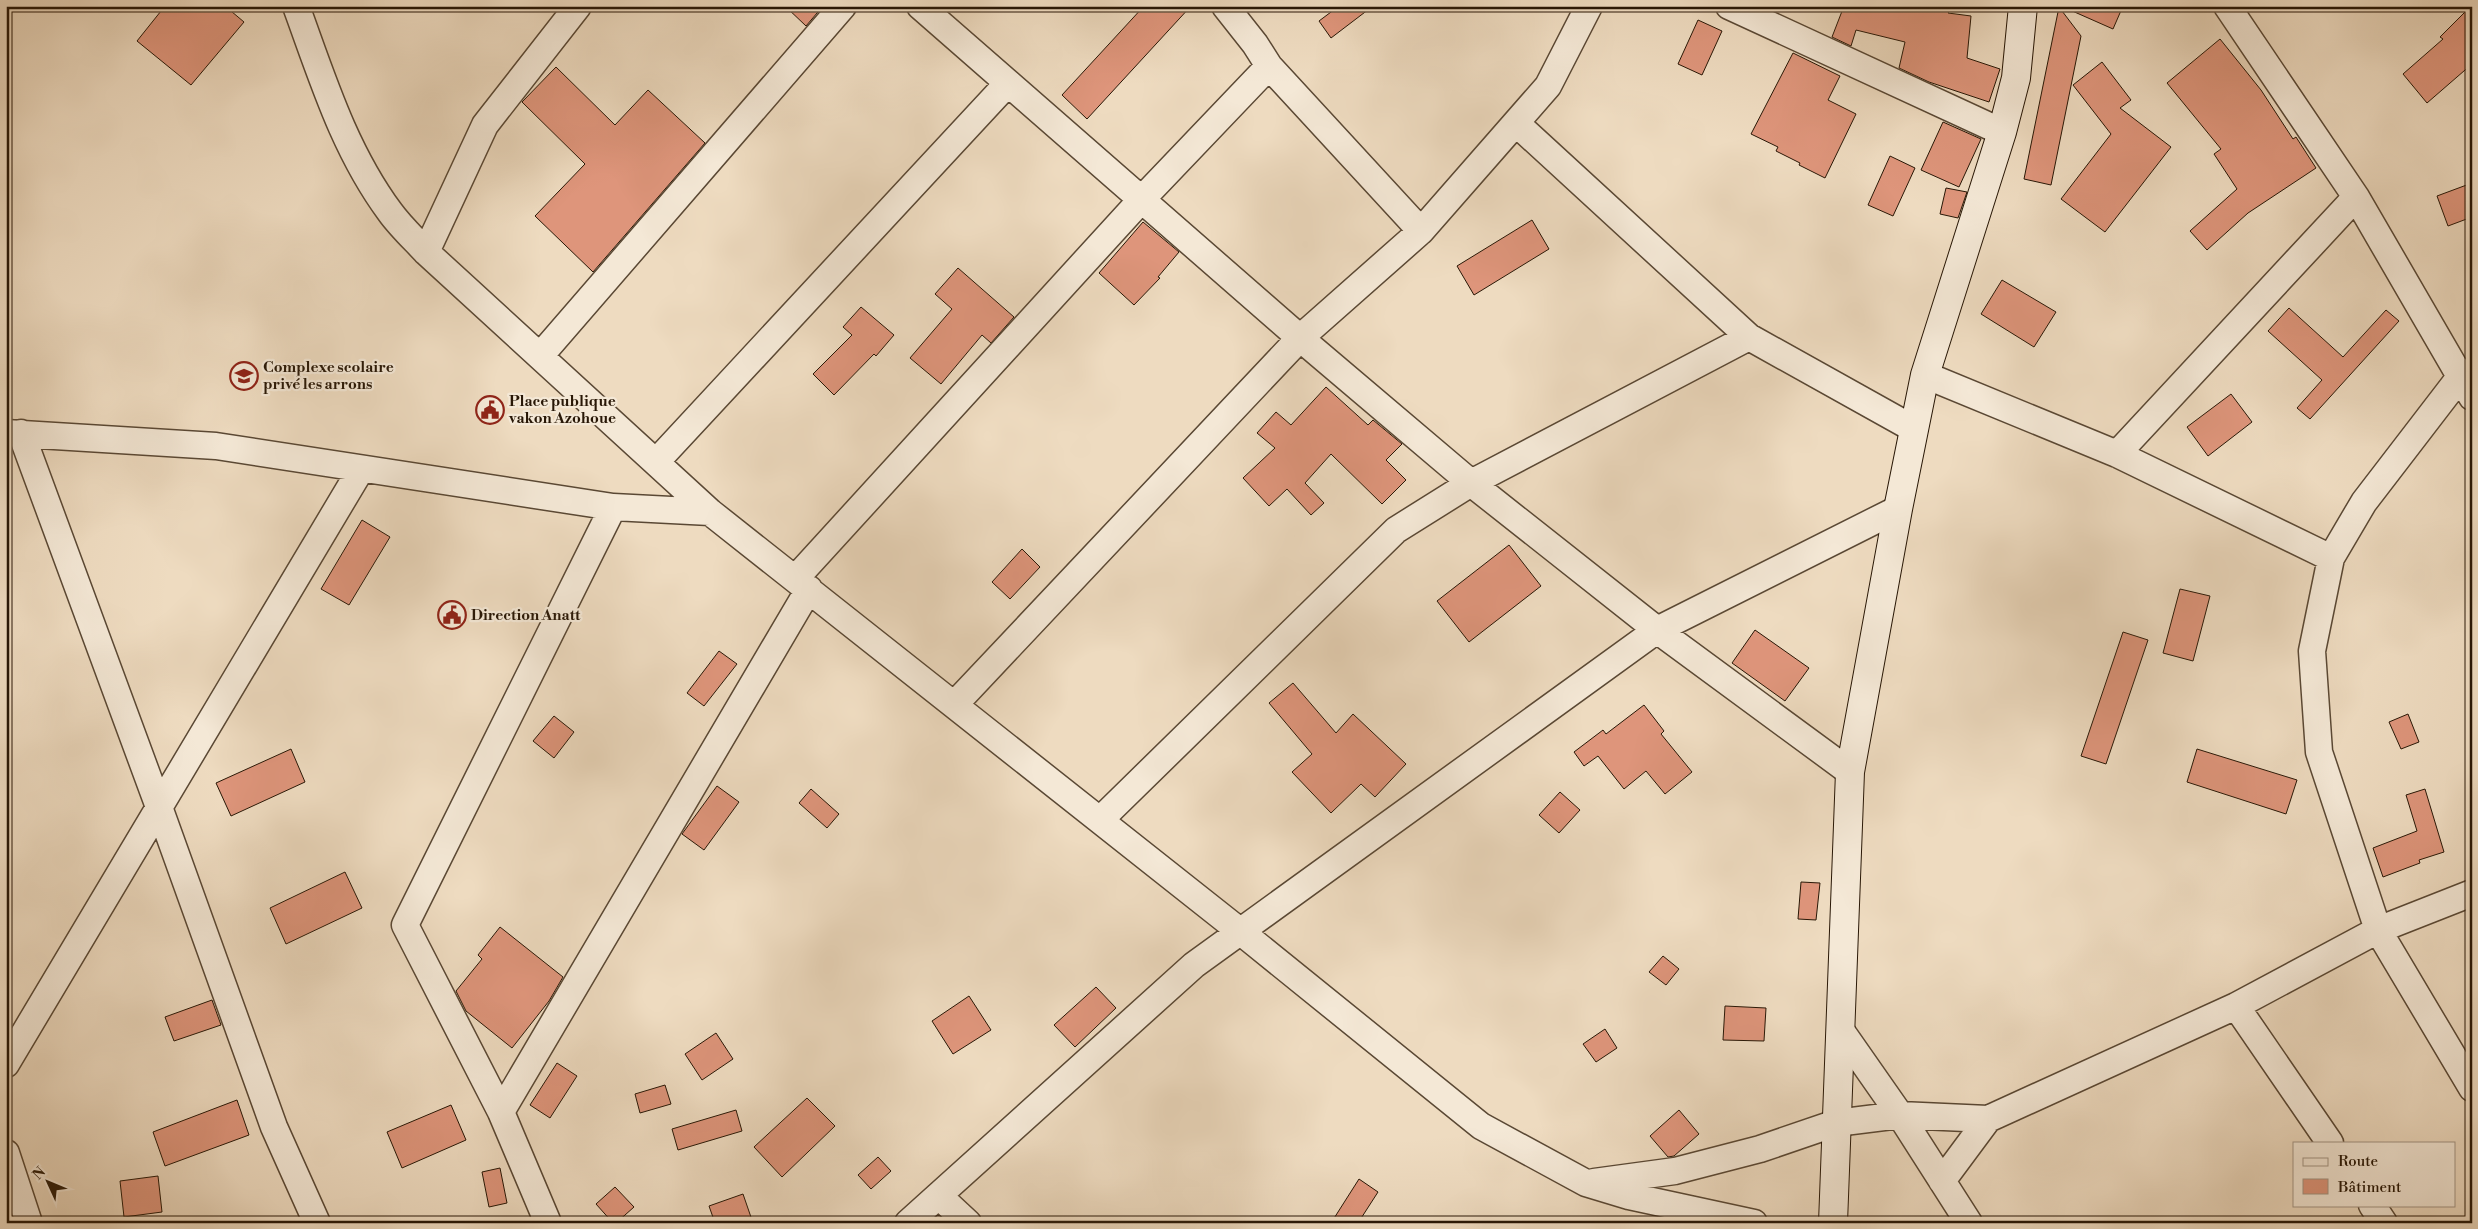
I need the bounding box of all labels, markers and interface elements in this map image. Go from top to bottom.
place label: Complexe scolaire privé les arrons [263,358,394,394]
school or university icon: Complexe scolaire privé les arrons [229,361,259,391]
place label: Place publique vakon Azohoue [508,392,616,428]
public building icon: Place publique vakon Azohoue [475,395,505,425]
public building icon: Direction Anatt [437,600,467,630]
place label: Direction Anatt [471,606,581,625]
legend [2293,1142,2456,1206]
text: Route [2338,1152,2378,1171]
north arrow [22,1156,72,1206]
text: N [29,1163,50,1184]
text: Bâtiment [2337,1178,2402,1197]

